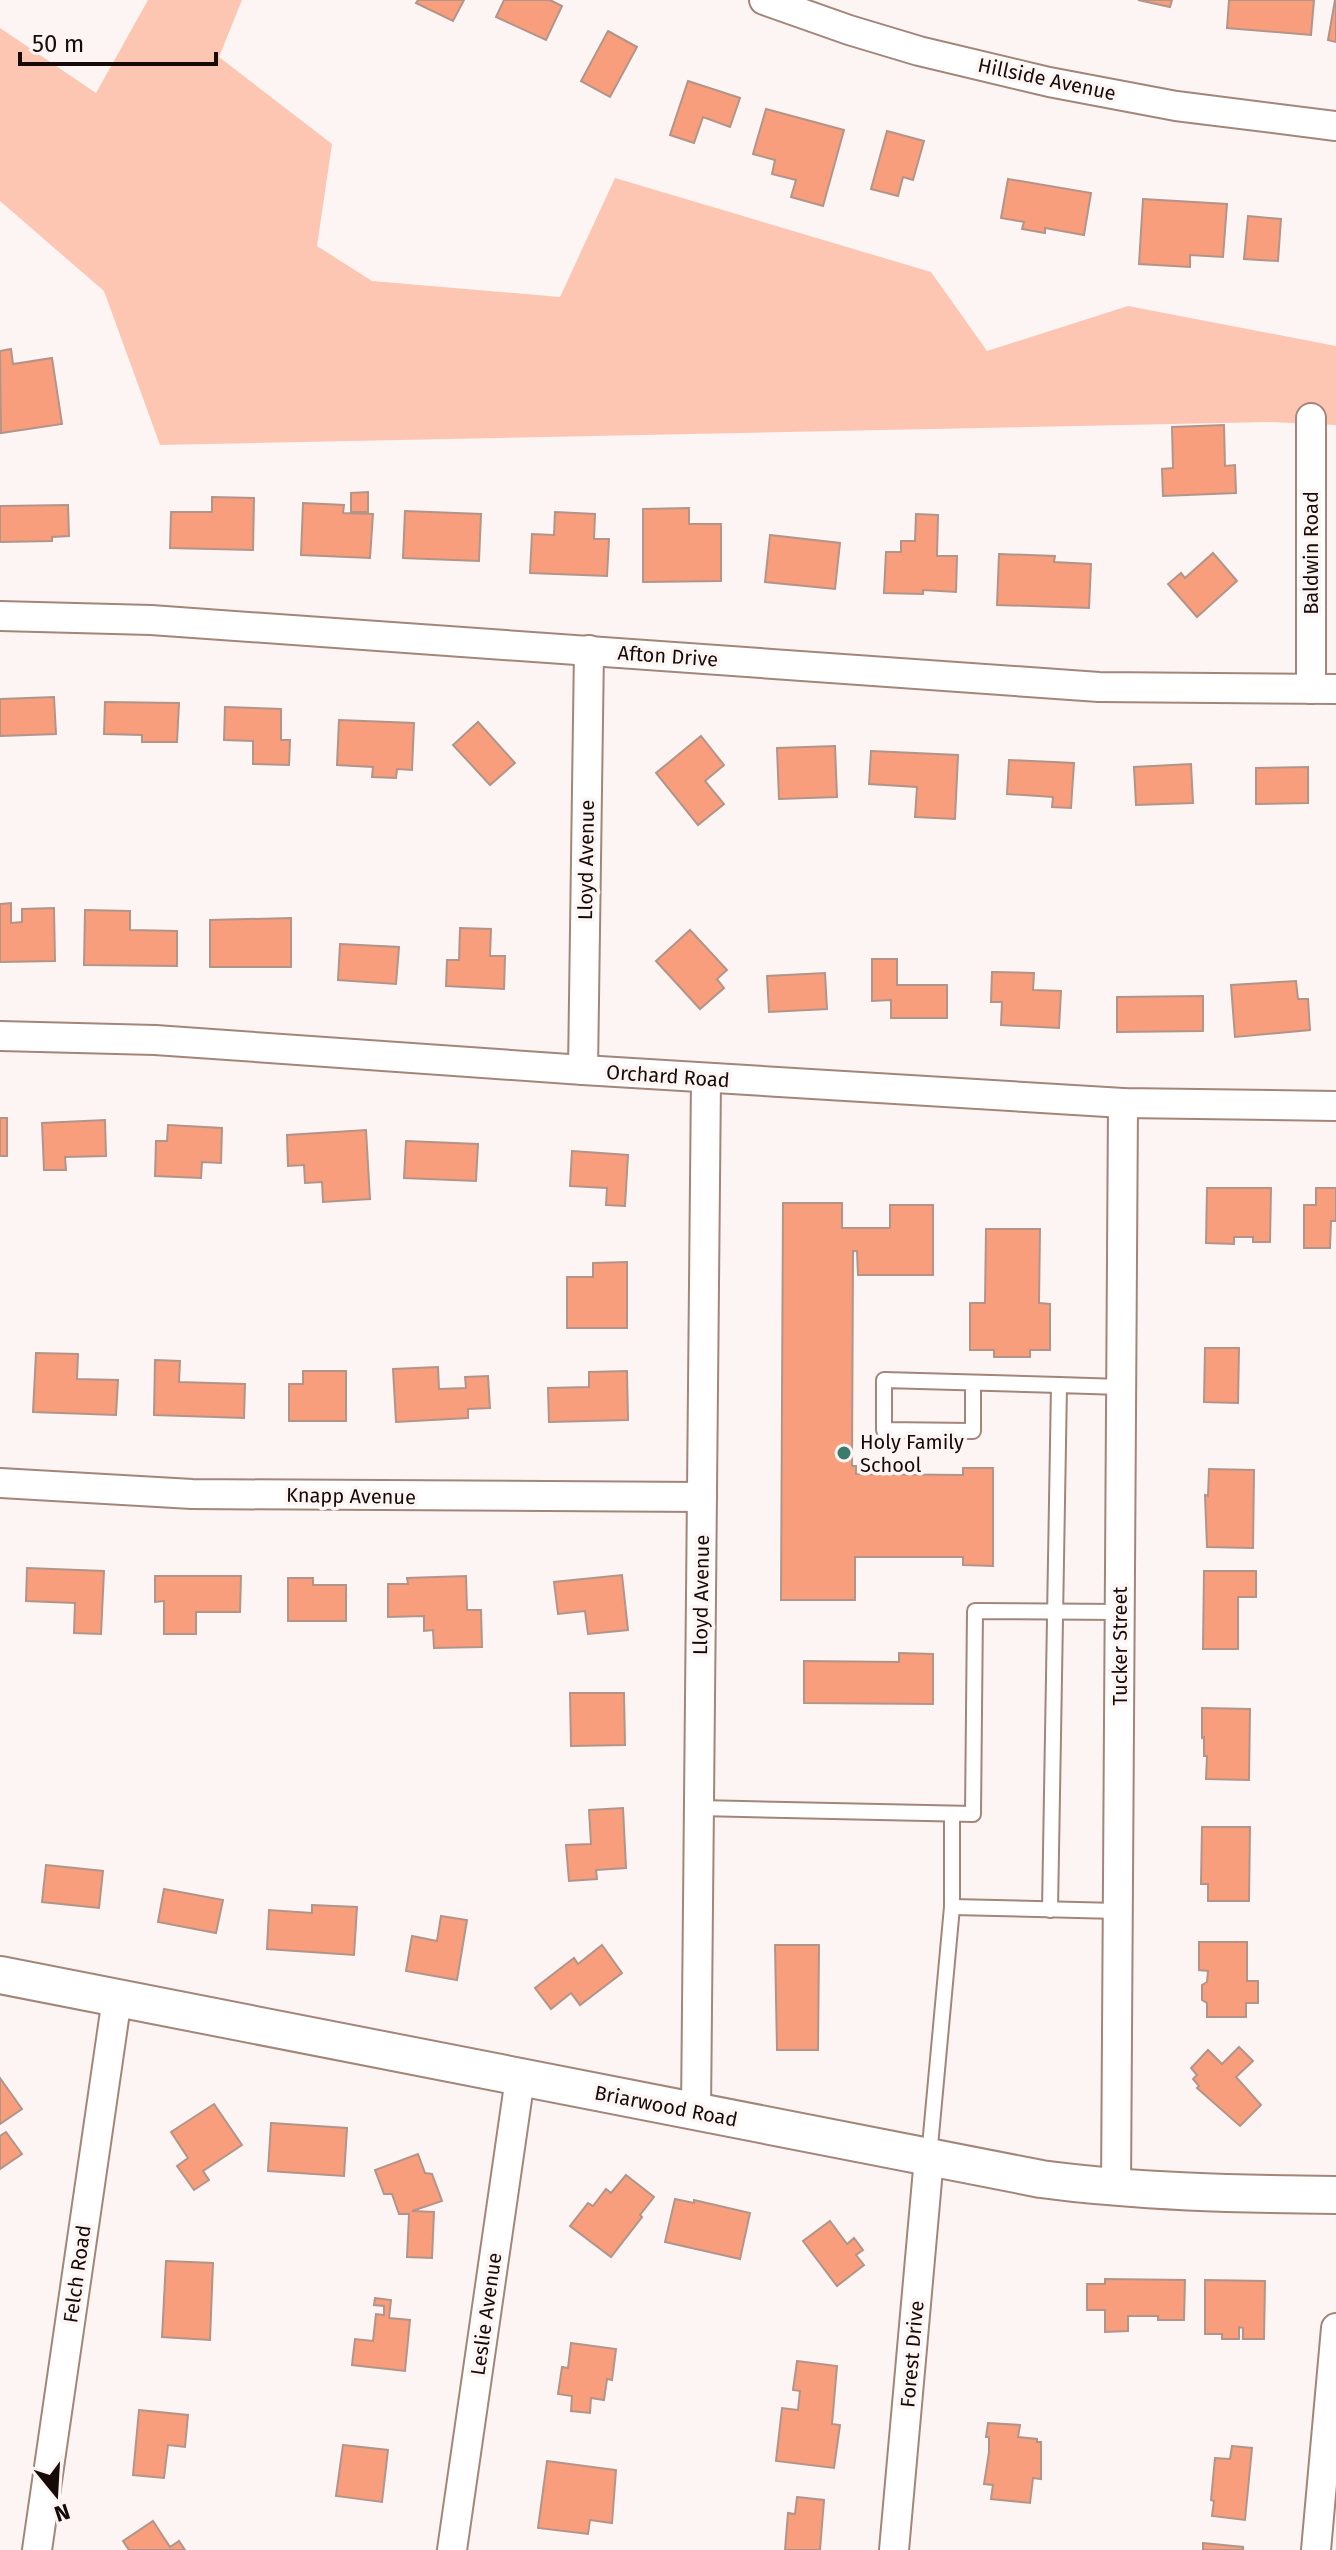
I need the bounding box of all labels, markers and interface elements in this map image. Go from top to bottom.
scale bar [20,16,216,66]
text: 50 m [32,30,84,58]
street label: Hillside Avenue [976,53,1118,105]
street label: Baldwin Road [1299,491,1323,615]
street label: Afton Drive [617,641,719,671]
street label: Lloyd Avenue [573,800,599,920]
street label: Orchard Road [606,1060,730,1092]
place label: Holy Family School [860,1430,964,1477]
marker: Holy Family School [835,1444,853,1462]
street label: Knapp Avenue [286,1483,416,1509]
street label: Lloyd Avenue [688,1535,714,1655]
street label: Tucker Street [1108,1586,1132,1705]
street label: Briarwood Road [592,2080,740,2132]
street label: Felch Road [58,2224,96,2324]
street label: Leslie Avenue [466,2251,506,2377]
street label: Forest Drive [895,2299,929,2409]
north arrow [16,2454,96,2534]
text: N [51,2497,73,2528]

